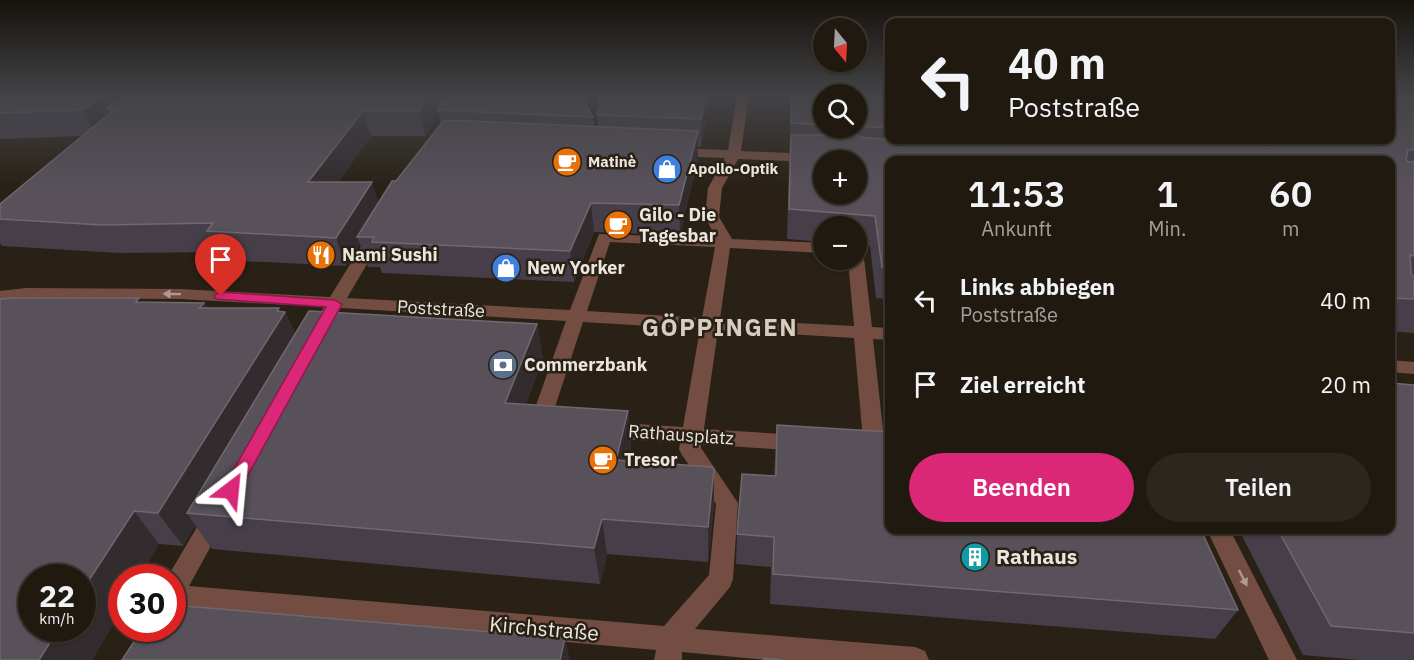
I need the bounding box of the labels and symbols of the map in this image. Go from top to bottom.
north arrow [813,18,867,72]
cafe icon: Matinè [551,146,583,178]
place label: Matinè [588,152,636,171]
shop icon: Apollo-Optik [651,153,683,185]
place label: Apollo-Optik [688,159,778,178]
place label: Gilo - Die Tagesbar [639,203,716,247]
cafe icon: Gilo - Die Tagesbar [602,209,634,241]
pin [195,234,246,296]
restaurant icon: Nami Sushi [305,239,337,271]
place label: Nami Sushi [342,243,438,266]
shop icon: New Yorker [490,252,522,284]
place label: New Yorker [527,256,625,279]
one-way arrow [162,289,181,299]
street label: Poststraße [396,295,486,322]
district label: GÖPPINGEN [642,311,798,343]
bank icon: Commerzbank [487,349,519,381]
place label: Commerzbank [524,353,648,376]
street label: Rathausplatz [628,419,735,450]
cafe icon: Tresor [587,444,619,476]
place label: Tresor [624,448,678,471]
position arrow [199,458,263,522]
building icon: Rathaus [959,541,991,573]
place label: Rathaus [996,542,1077,570]
speed limit sign: 30 [108,564,186,642]
one-way arrow [1237,569,1247,587]
street label: Kirchstraße [488,609,600,647]

